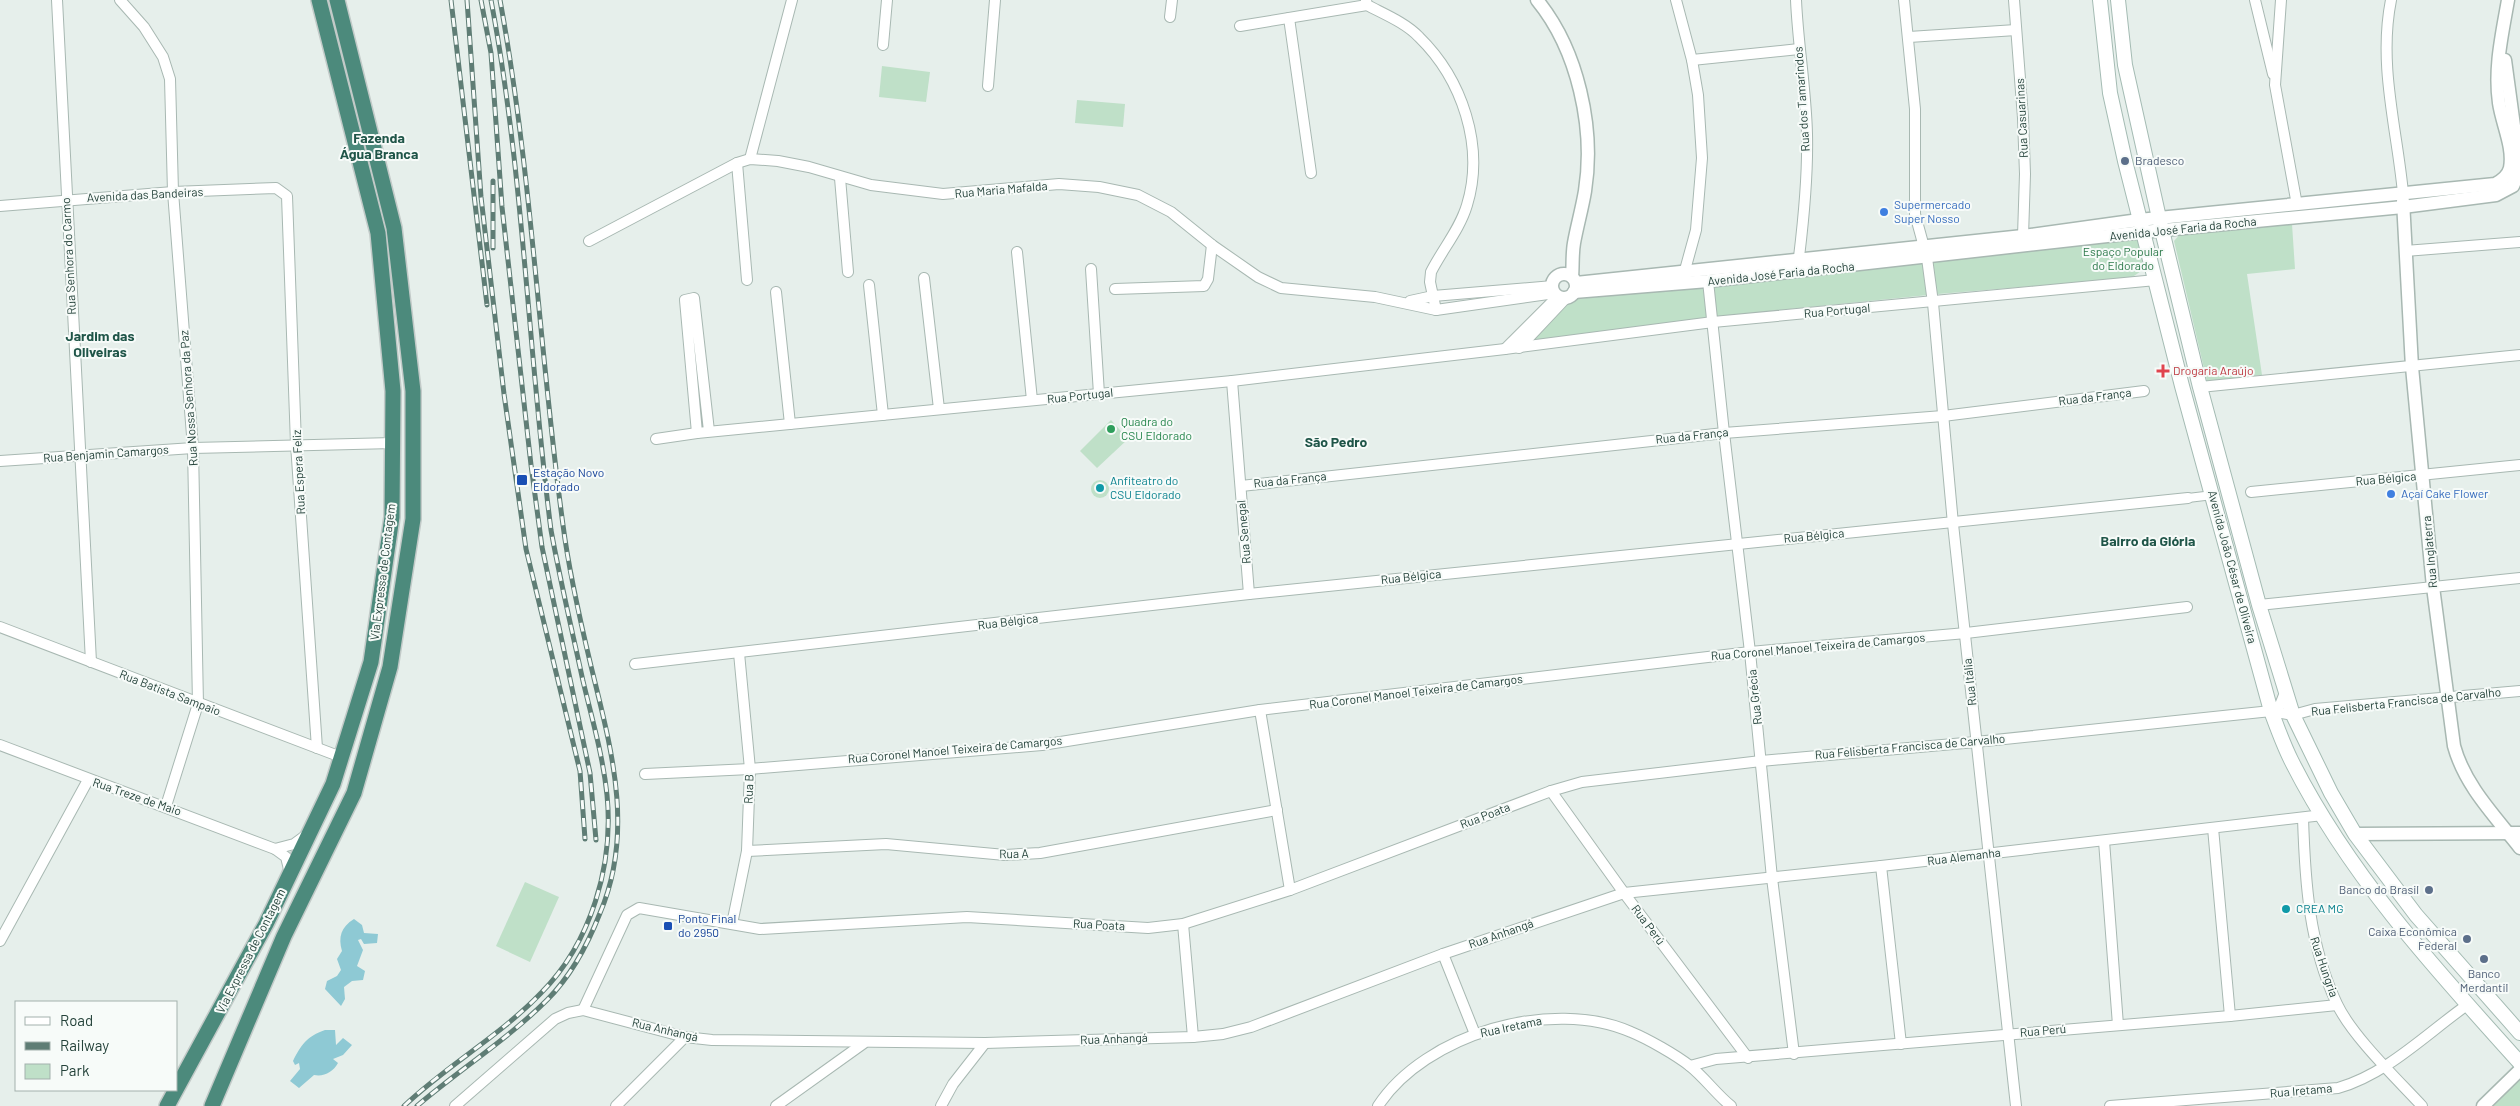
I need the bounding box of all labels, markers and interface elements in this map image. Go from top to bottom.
street label: Rua dos Tamarindos [1790,46,1812,152]
street label: Rua Casuarinas [2012,78,2030,158]
district label: Fazenda Água Branca [340,129,418,162]
place label: Bradesco [2135,153,2184,167]
marker: Bradesco [2119,155,2131,167]
street label: Rua Maria Mafalda [954,178,1048,200]
street label: Avenida das Bandeiras [86,184,204,204]
street label: Rua Senhora do Carmo [58,197,78,315]
place label: Supermercado Super Nosso [1894,197,1971,225]
marker: Supermercado Super Nosso [1878,206,1890,218]
street label: Avenida José Faria da Rocha [2109,213,2257,243]
park label: Espaço Popular do Eldorado [2083,244,2164,272]
street label: Avenida José Faria da Rocha [1707,258,1855,288]
street label: Rua Portugal [1803,300,1871,320]
district label: Jardim das Oliveiras [65,327,135,360]
street label: Rua Nossa Senhora da Paz [176,330,200,466]
place label: Drogaria Araújo [2173,363,2254,377]
marker: Drogaria Araújo [2157,365,2169,377]
street label: Rua Portugal [1046,385,1114,405]
street label: Rua da França [2058,385,2132,407]
place label: Quadra do CSU Eldorado [1121,414,1192,442]
marker: Quadra do CSU Eldorado [1105,423,1117,435]
street label: Rua da França [1655,424,1729,446]
street label: Rua Espera Feliz [289,429,307,515]
district label: São Pedro [1305,433,1368,450]
street label: Rua Benjamin Camargos [43,442,169,464]
place label: Estação Novo Eldorado [533,465,604,493]
street label: Rua da França [1253,468,1327,490]
street label: Rua Bélgica [2355,468,2417,488]
marker: Estação Novo Eldorado [515,473,529,487]
place label: Anfiteatro do CSU Eldorado [1110,473,1181,501]
marker: Anfiteatro do CSU Eldorado [1094,482,1106,494]
place label: Açaí Cake Flower [2401,486,2489,500]
marker: Açaí Cake Flower [2385,488,2397,500]
street label: Avenida João César de Oliveira [2206,489,2260,645]
street label: Rua Senegal [1233,500,1253,564]
street label: Via Expressa de Contagem [367,503,397,641]
street label: Rua Inglaterra [2419,515,2439,589]
street label: Rua Bélgica [1783,525,1845,545]
district label: Bairro da Glória [2101,532,2195,549]
street label: Rua Bélgica [1380,566,1442,586]
street label: Rua Bélgica [977,610,1039,632]
street label: Rua Coronel Manoel Teixeira de Camargos [1710,630,1926,662]
street label: Rua Itália [1960,658,1978,707]
street label: Rua Batista Sampaio [118,666,223,718]
street label: Rua Grécia [1744,669,1764,726]
street label: Rua Coronel Manoel Teixeira de Camargos [1308,671,1524,711]
street label: Rua Felisberta Francisca de Carvalho [2310,684,2502,718]
street label: Rua Felisberta Francisca de Carvalho [1814,731,2006,761]
street label: Rua Coronel Manoel Teixeira de Camargos [847,733,1063,765]
street label: Rua Treze de Maio [91,774,184,818]
street label: Rua B [740,774,756,804]
street label: Rua Poata [1458,799,1512,831]
street label: Rua Alemanha [1926,845,2001,867]
street label: Rua A [999,846,1029,860]
place label: Banco do Brasil [2339,882,2419,896]
marker: Banco do Brasil [2423,884,2435,896]
street label: Via Expressa de Contagem [213,886,288,1015]
place label: CREA MG [2296,901,2344,915]
street label: Rua Perú [1629,902,1668,947]
marker: CREA MG [2280,903,2292,915]
place label: Ponto Final do 2950 [678,911,736,939]
street label: Rua Anhangá [1466,915,1535,951]
street label: Rua Poata [1073,916,1126,932]
marker: Ponto Final do 2950 [662,920,674,932]
place label: Caixa Econômica Federal [2368,924,2457,952]
marker: Caixa Econômica Federal [2461,933,2473,945]
street label: Rua Hungria [2308,935,2342,999]
marker: Banco Merdantil [2478,953,2490,965]
place label: Banco Merdantil [2460,966,2508,994]
legend [15,1001,178,1091]
text: Road [60,1011,93,1029]
street label: Rua Iretama [1479,1013,1543,1039]
street label: Rua Anhangá [631,1015,700,1043]
street label: Rua Perú [2019,1021,2067,1039]
street label: Rua Anhangá [1080,1030,1148,1046]
text: Railway [60,1036,109,1054]
text: Park [60,1061,90,1079]
street label: Rua Iretama [2269,1080,2333,1100]

